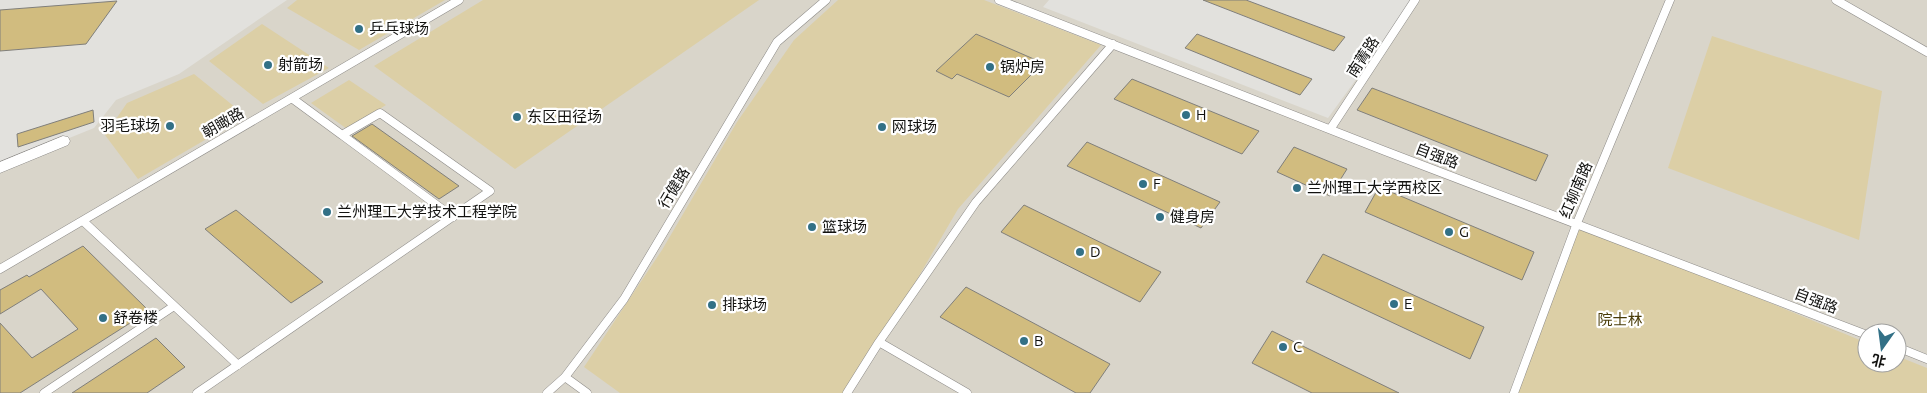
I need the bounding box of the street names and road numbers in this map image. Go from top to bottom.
street label: 南菁路 [1343,33,1382,80]
street label: 朝瞰路 [199,104,246,141]
street label: 自强路 [1413,140,1461,172]
street label: 红柳南路 [1556,159,1595,221]
street label: 行健路 [655,164,692,211]
street label: 自强路 [1792,285,1840,317]

